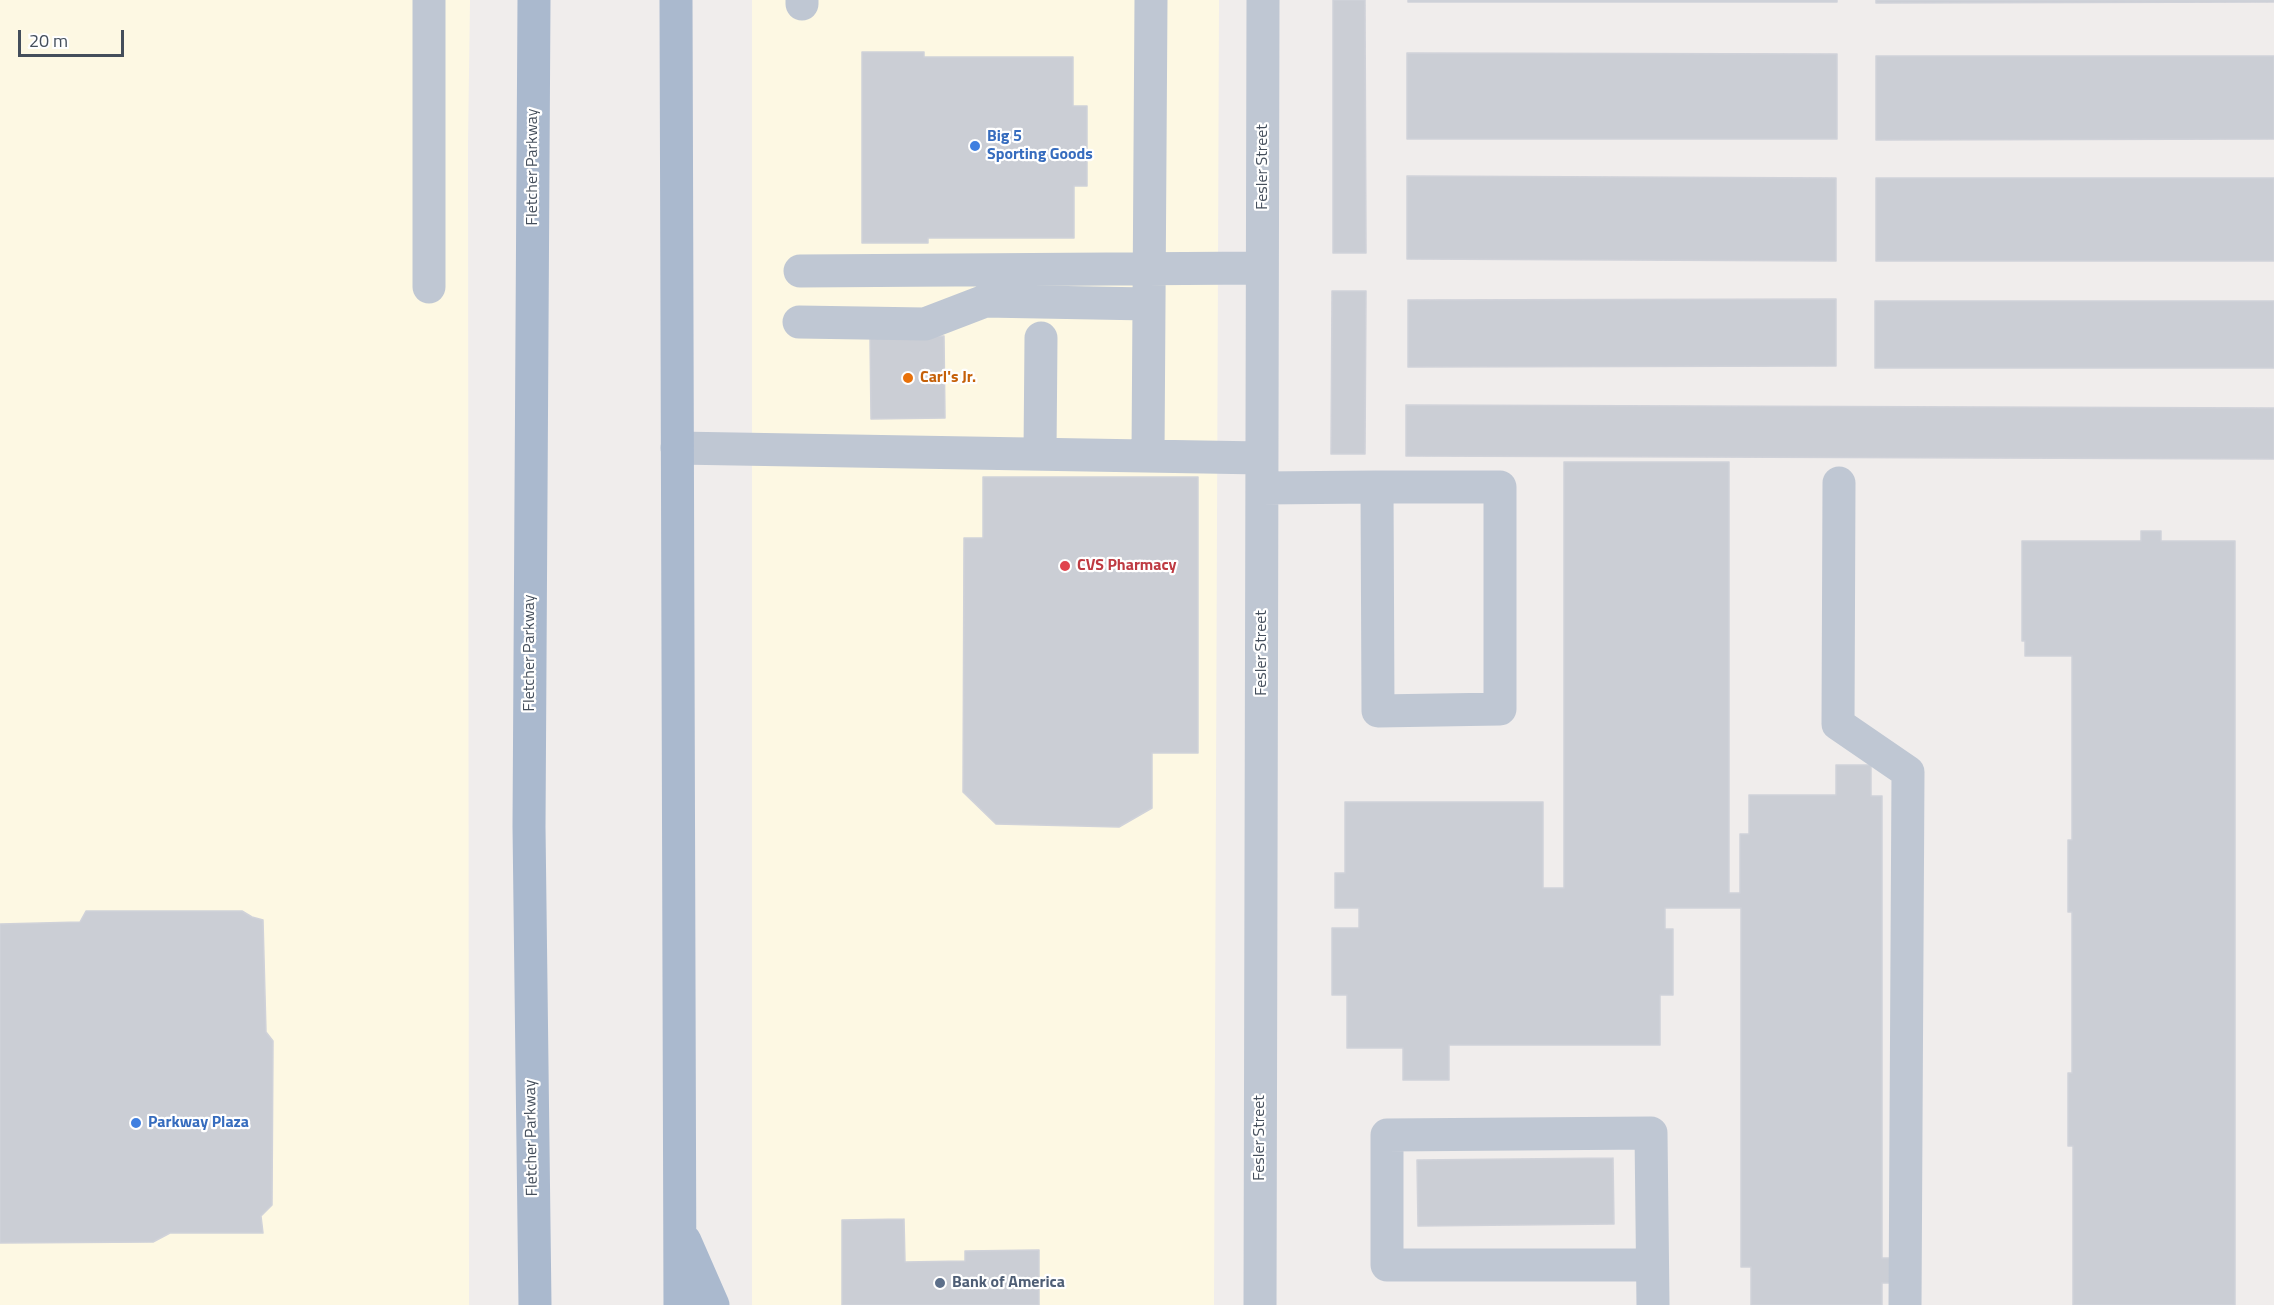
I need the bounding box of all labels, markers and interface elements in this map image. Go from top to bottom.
scale bar [21,18,128,56]
text: 20 m [29,27,68,54]
street label: Fletcher Parkway [523,109,543,225]
street label: Fesler Street [1253,124,1273,210]
place label: Big 5 Sporting Goods [987,127,1093,165]
marker: Big 5 Sporting Goods [968,139,982,153]
place label: Carl's Jr. [920,368,976,388]
marker: Carl's Jr. [901,371,915,385]
place label: CVS Pharmacy [1077,556,1177,576]
marker: CVS Pharmacy [1058,559,1072,573]
street label: Fletcher Parkway [520,595,540,711]
street label: Fesler Street [1252,610,1272,696]
street label: Fletcher Parkway [521,1079,543,1197]
street label: Fesler Street [1250,1095,1270,1181]
place label: Parkway Plaza [148,1113,249,1133]
marker: Parkway Plaza [129,1116,143,1130]
place label: Bank of America [952,1273,1065,1293]
marker: Bank of America [933,1276,947,1290]

